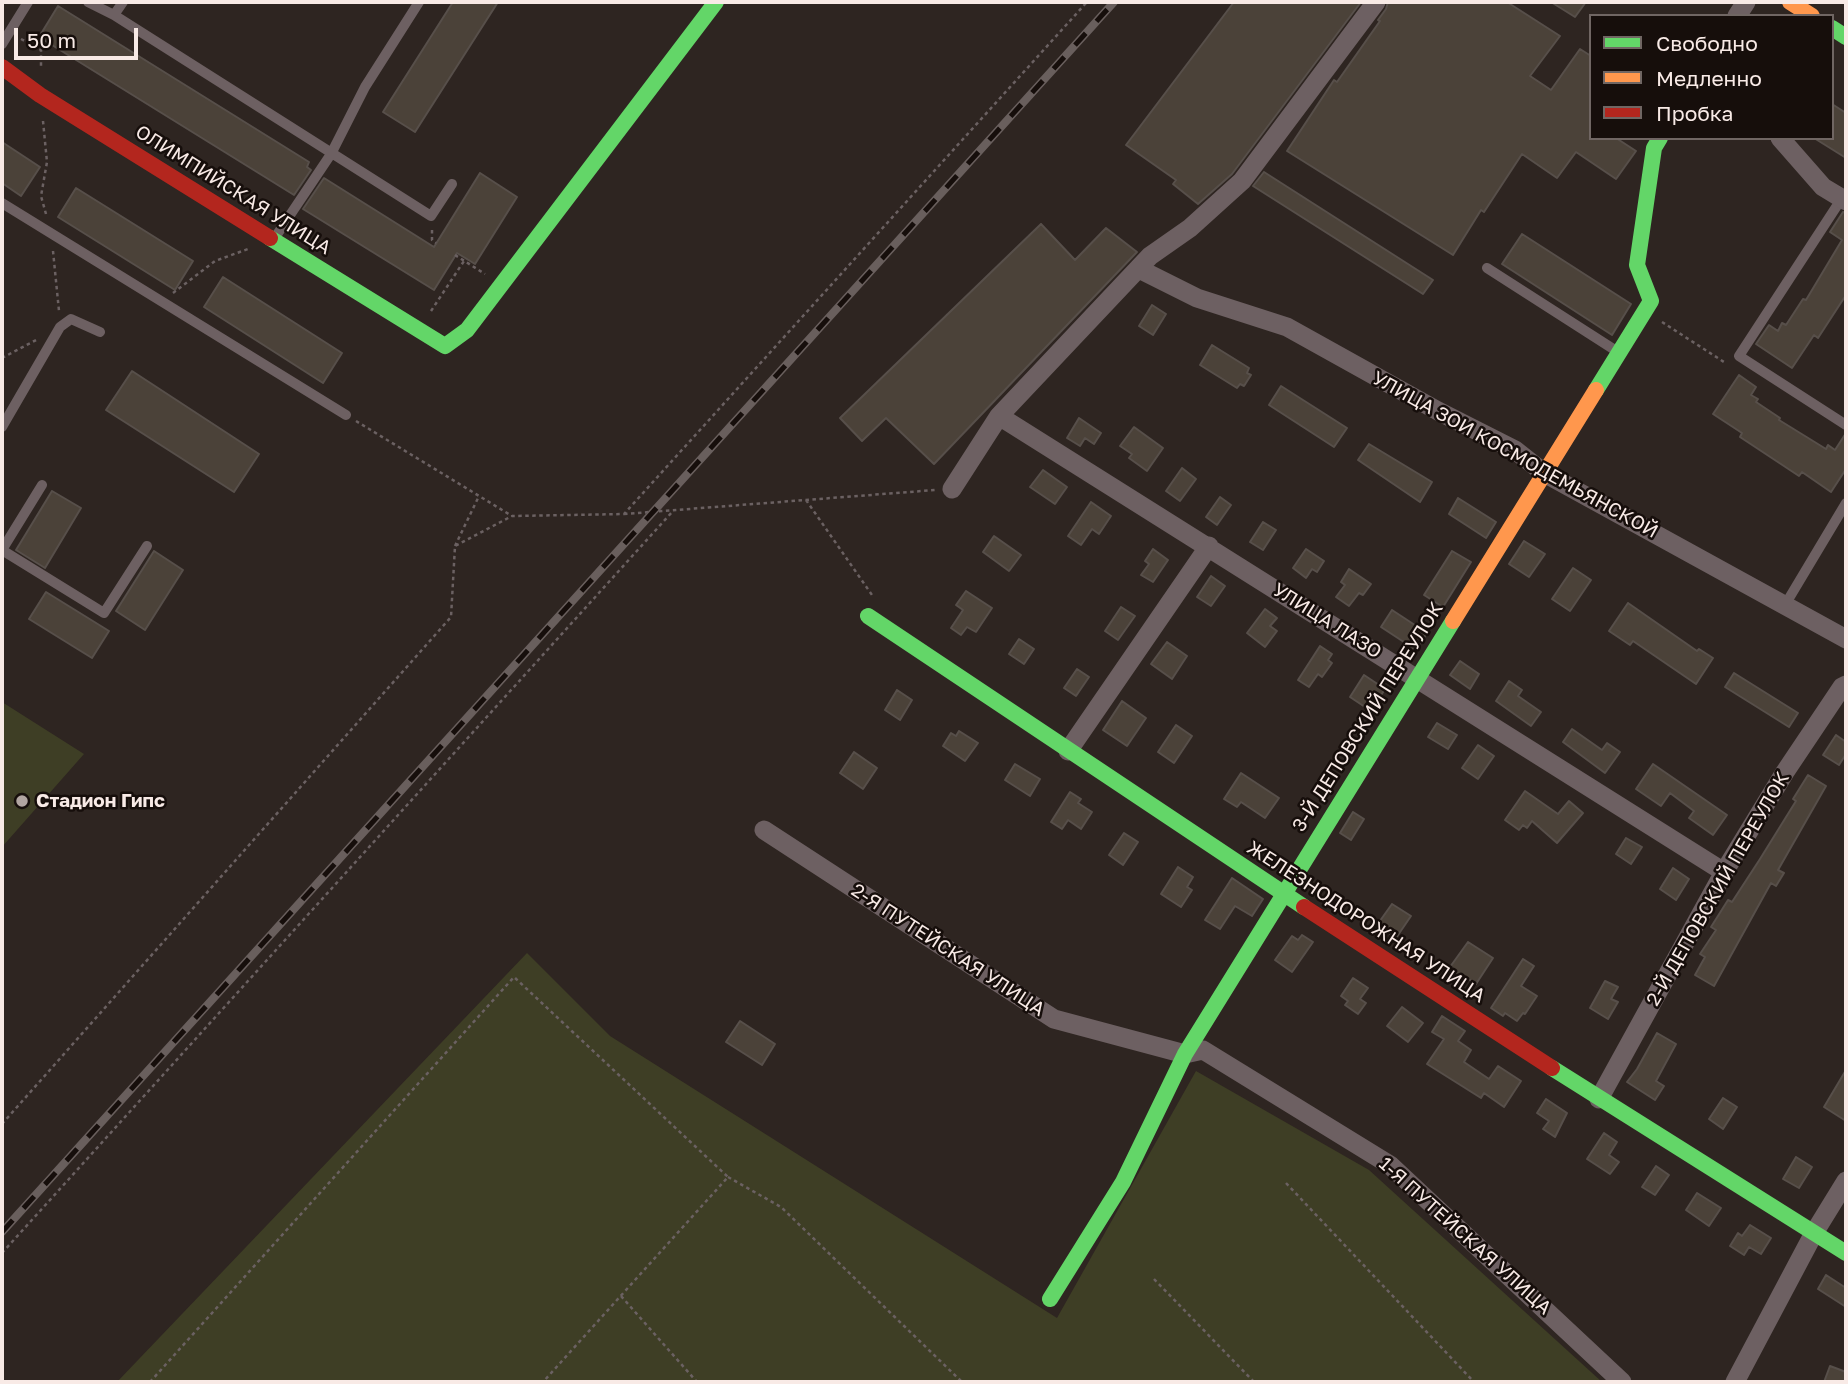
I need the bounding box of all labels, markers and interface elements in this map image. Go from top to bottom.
scale bar [18,14,142,58]
legend [1589,14,1834,140]
text: 50 m [27,27,76,53]
text: Свободно [1656,30,1758,56]
text: Медленно [1656,65,1762,91]
text: Пробка [1656,100,1734,126]
street label: ОЛИМПИЙСКАЯ УЛИЦА [131,120,335,260]
street label: УЛИЦА ЗОИ КОСМОДЕМЬЯНСКОЙ [1368,367,1662,543]
street label: УЛИЦА ЛАЗО [1268,578,1386,664]
street label: 3-Й ДЕПОВСКИЙ ПЕРЕУЛОК [1288,598,1448,836]
street label: 2-Й ДЕПОВСКИЙ ПЕРЕУЛОК [1642,768,1794,1010]
place label: Стадион Гипс [36,790,165,812]
marker: Стадион Гипс [14,793,30,809]
street label: ЖЕЛЕЗНОДОРОЖНАЯ УЛИЦА [1243,836,1489,1008]
street label: 2-Я ПУТЕЙСКАЯ УЛИЦА [847,879,1049,1021]
street label: 1-Я ПУТЕЙСКАЯ УЛИЦА [1374,1153,1556,1319]

